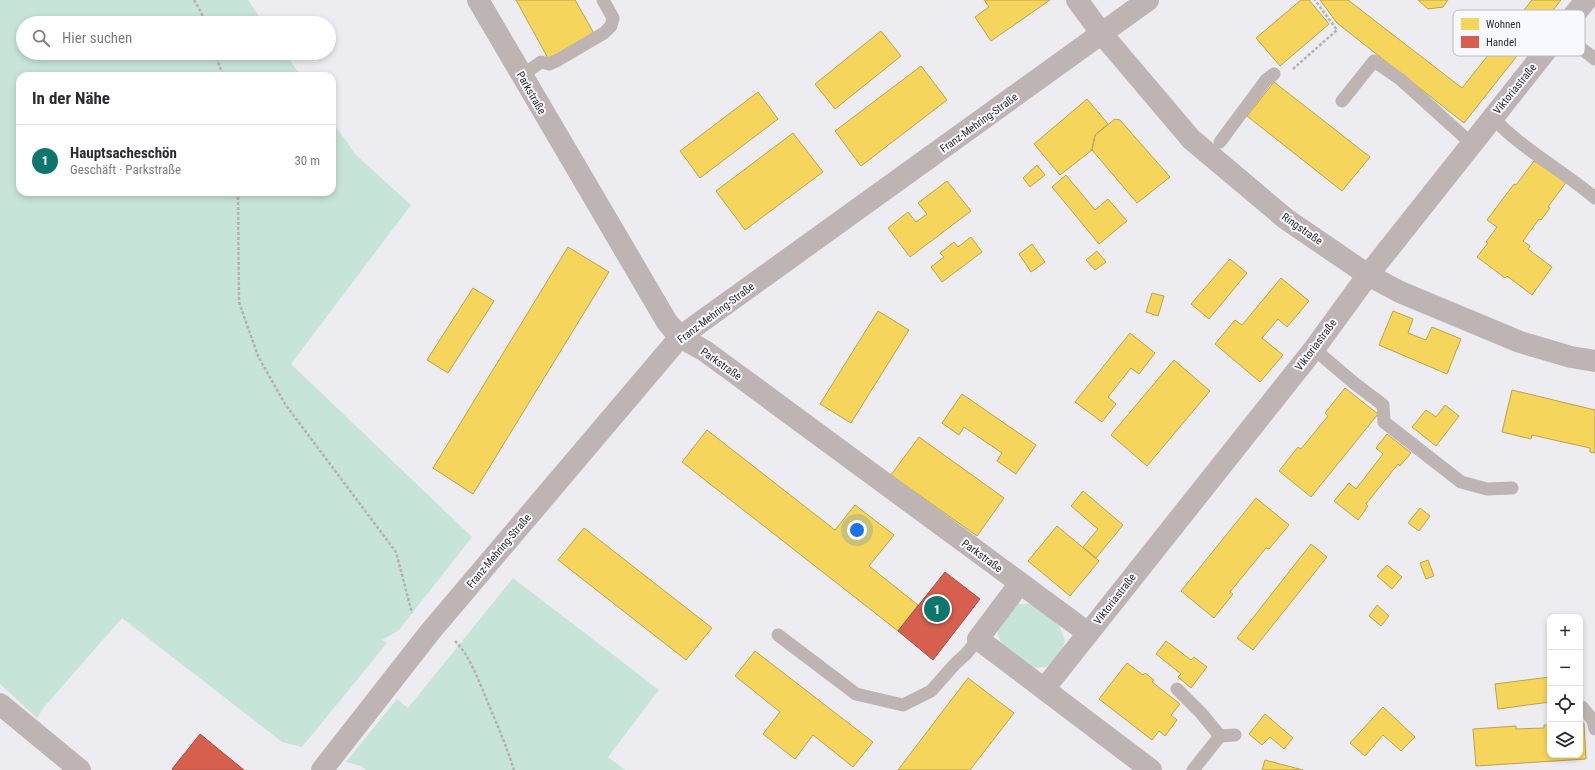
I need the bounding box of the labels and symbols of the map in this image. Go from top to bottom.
legend [1453,10,1585,56]
text: Wohnen [1486,18,1521,31]
text: Handel [1486,36,1517,49]
street label: Viktoriastraße [1491,61,1539,117]
street label: Parkstraße [514,69,548,117]
street label: Franz-Mehring-Straße [938,90,1020,156]
street label: Ringstraße [1279,210,1325,248]
street label: Franz-Mehring-Straße [675,280,757,346]
street label: Viktoriastraße [1292,317,1340,373]
street label: Parkstraße [698,345,744,383]
street label: Franz-Mehring-Straße [464,511,534,591]
your location [847,520,867,540]
street label: Parkstraße [959,537,1005,575]
street label: Viktoriastraße [1091,571,1139,627]
pin: 1 [924,594,950,624]

